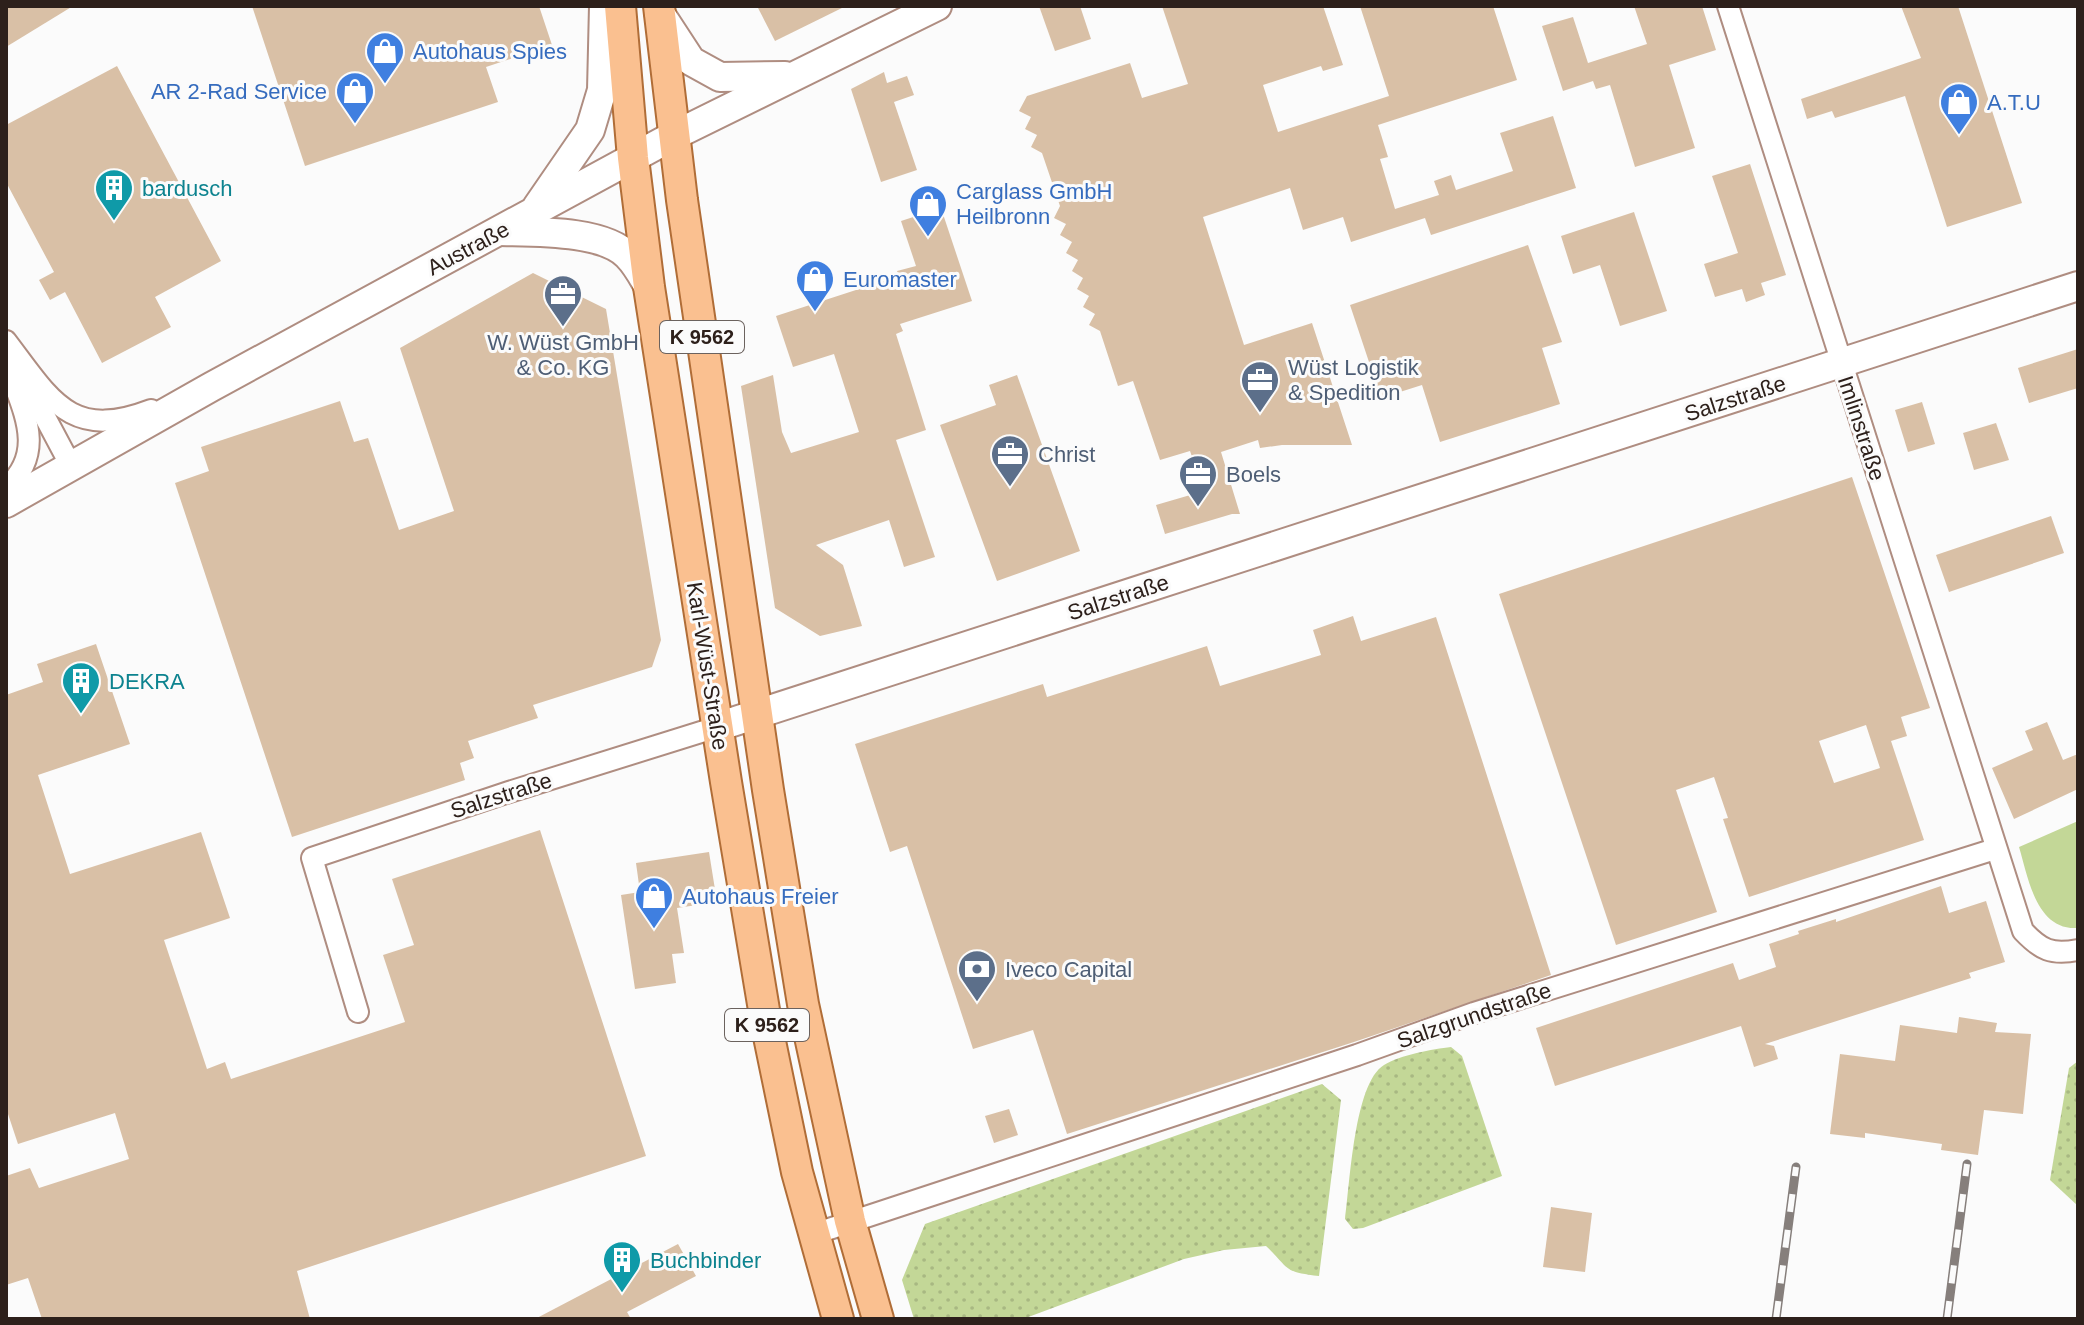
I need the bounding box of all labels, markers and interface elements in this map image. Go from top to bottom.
shop icon: Autohaus Spies [364,30,406,85]
place label: Autohaus Spies [413,39,567,64]
shop icon: AR 2-Rad Service [334,70,376,125]
place label: AR 2-Rad Service [151,79,327,104]
shop icon: A.T.U [1938,81,1980,136]
place label: A.T.U [1987,90,2041,115]
building icon: bardusch [93,167,135,222]
place label: bardusch [142,176,233,201]
place label: Carglass GmbH Heilbronn [956,179,1112,229]
shop icon: Carglass GmbH Heilbronn [907,183,949,238]
street label: Austraße [423,216,514,280]
shop icon: Euromaster [794,258,836,313]
place label: Euromaster [843,267,957,292]
office icon: W. Wüst GmbH & Co. KG [542,273,584,328]
road number: K 9562 [660,321,744,353]
place label: W. Wüst GmbH & Co. KG [487,330,639,380]
place label: Wüst Logistik & Spedition [1288,355,1420,405]
office icon: Wüst Logistik & Spedition [1239,359,1281,414]
street label: Salzstraße [1681,370,1789,427]
street label: Imlinstraße [1833,373,1890,484]
office icon: Christ [989,433,1031,488]
place label: Christ [1038,442,1095,467]
office icon: Boels [1177,453,1219,508]
place label: Boels [1226,462,1281,487]
street label: Salzstraße [1064,569,1172,626]
street label: Karl-Wüst-Straße [682,580,733,752]
building icon: DEKRA [60,660,102,715]
place label: DEKRA [109,669,185,694]
street label: Salzstraße [447,767,555,824]
shop icon: Autohaus Freier [633,875,675,930]
place label: Autohaus Freier [682,884,839,909]
bank icon: Iveco Capital [956,948,998,1003]
place label: Iveco Capital [1005,957,1132,982]
street label: Salzgrundstraße [1394,977,1555,1054]
road number: K 9562 [725,1009,809,1041]
building icon: Buchbinder [601,1239,643,1294]
place label: Buchbinder [650,1248,761,1273]

